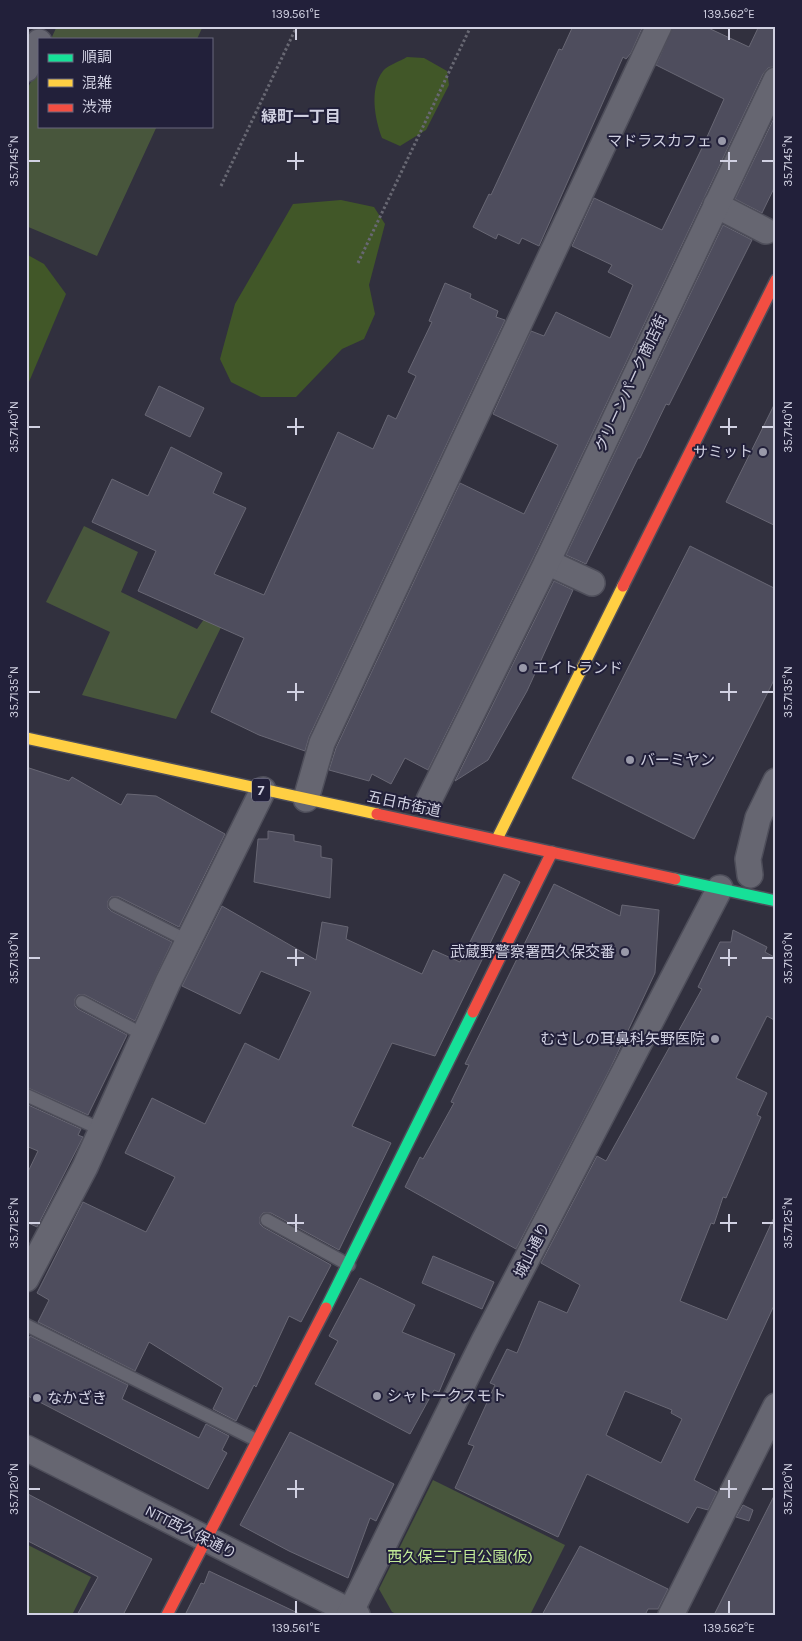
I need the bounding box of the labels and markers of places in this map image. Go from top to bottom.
place label: マドラスカフェ [607,132,712,150]
marker: マドラスカフェ [716,135,728,147]
place label: サミット [693,443,753,461]
marker: サミット [757,446,769,458]
place label: エイトランド [533,659,623,677]
marker: エイトランド [517,662,529,674]
place label: バーミヤン [640,751,715,769]
marker: バーミヤン [624,754,636,766]
place label: 武蔵野警察署西久保交番 [450,943,615,961]
marker: 武蔵野警察署西久保交番 [619,946,631,958]
place label: むさしの耳鼻科矢野医院 [540,1030,705,1048]
marker: むさしの耳鼻科矢野医院 [709,1033,721,1045]
place label: シャトークスモト [387,1387,507,1405]
place label: なかざき [47,1389,107,1407]
marker: シャトークスモト [371,1390,383,1402]
marker: なかざき [31,1392,43,1404]

